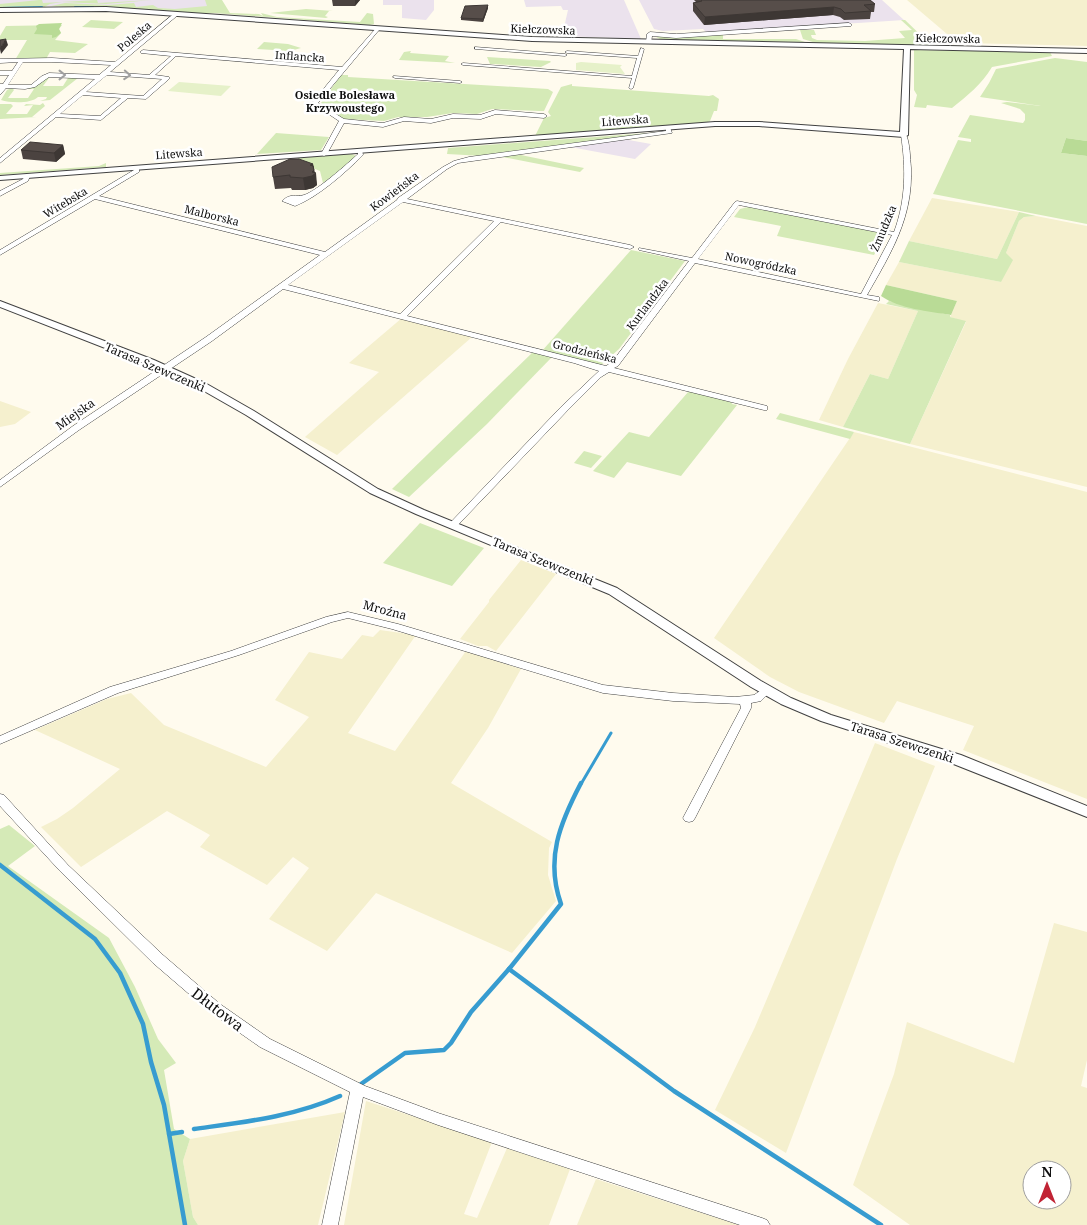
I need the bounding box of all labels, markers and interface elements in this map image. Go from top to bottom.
street label: Poleska [114,17,154,55]
street label: Kiełczowska [510,20,576,38]
street label: Kiełczowska [915,30,981,46]
street label: Inflancka [275,47,325,65]
one-way arrow [123,69,131,80]
one-way arrow [58,70,66,81]
district label: Osiedle Bolesława Krzywoustego [295,87,396,115]
street label: Litewska [601,111,649,129]
street label: Litewska [155,144,203,162]
street label: Kowieńska [367,168,421,214]
street label: Witebska [40,183,90,221]
street label: Malborska [183,201,241,229]
street label: Żmudzka [867,203,899,253]
street label: Nowogródzka [724,248,798,278]
street label: Kurlandzka [623,275,671,333]
street label: Grodzieńska [551,336,619,366]
street label: Tarasa Szewczenki [102,338,208,396]
street label: Miejska [52,394,98,434]
street label: Tarasa Szewczenki [490,533,596,589]
street label: Mroźna [361,596,409,624]
street label: Tarasa Szewczenki [848,717,956,767]
street label: Dłutowa [188,983,248,1035]
north arrow [1022,1160,1072,1210]
text: N [1041,1162,1053,1181]

